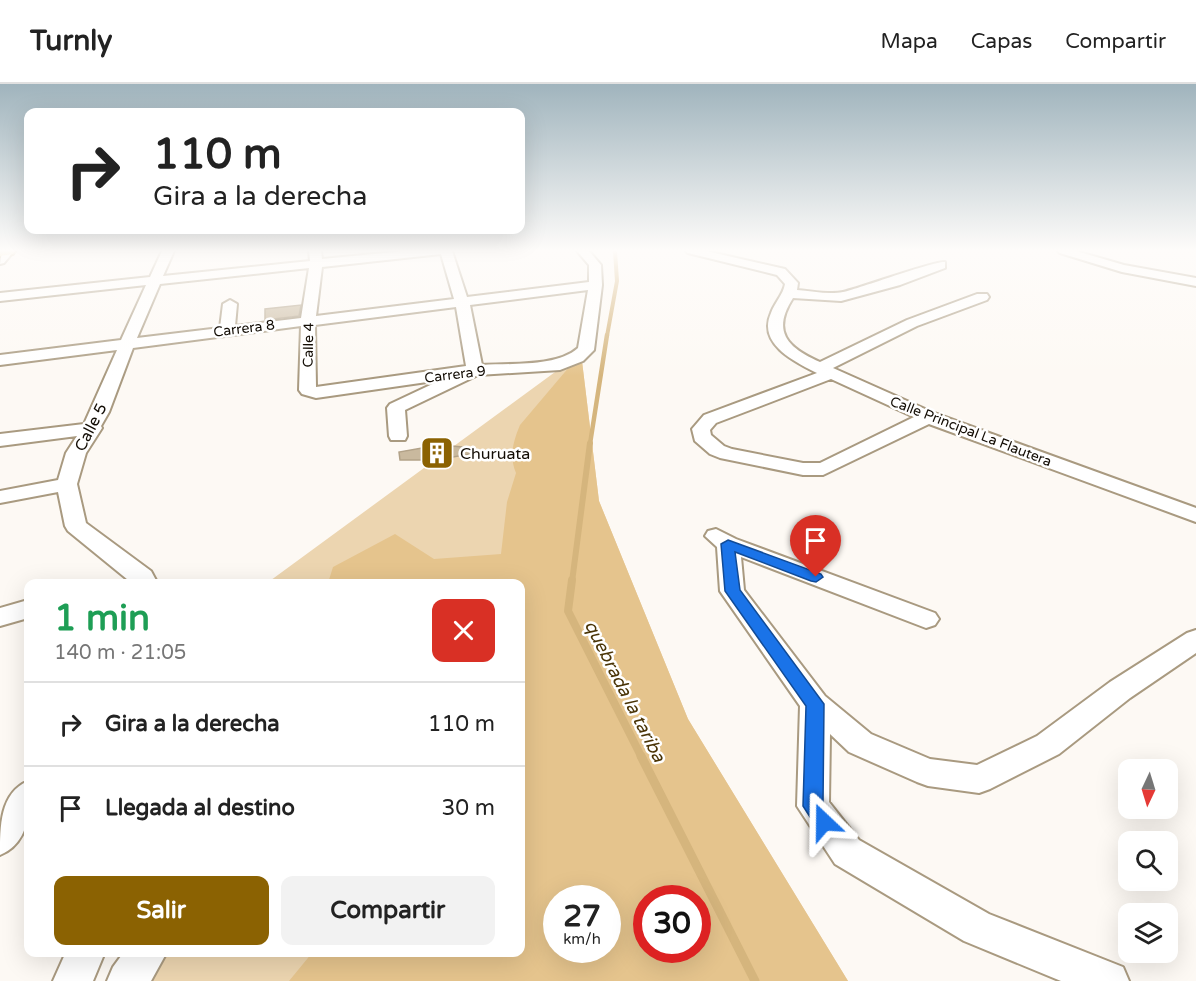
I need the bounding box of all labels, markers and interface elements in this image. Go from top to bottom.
text: Turnly [30,24,112,58]
text: Mapa [881,29,938,54]
text: Capas [971,29,1032,54]
text: Compartir [1065,29,1166,54]
text: 110 m [153,129,282,180]
icon: right [54,132,132,210]
text: Gira a la derecha [153,180,367,213]
street label: Carrera 8 [212,316,276,341]
street label: Calle 4 [300,322,317,368]
street label: Carrera 9 [423,362,487,387]
street label: Calle Principal La Flautera [888,393,1054,470]
street label: Calle 5 [70,400,111,455]
building icon: Churuata [419,435,455,471]
place label: Churuata [460,444,530,464]
pin [790,515,841,577]
icon: arrive [799,524,832,557]
text: 1 min [54,597,150,640]
button: close [432,599,495,662]
water label: quebrada la tariba [580,616,671,766]
text: 140 m · 21:05 [54,641,186,665]
icon: right [54,708,87,741]
text: Gira a la derecha [105,711,280,737]
text: 110 m [428,711,495,737]
north arrow [1118,759,1178,819]
map controls [1118,759,1178,963]
position arrow [792,790,856,854]
icon: arrive [54,792,87,825]
text: Llegada al destino [105,795,295,821]
text: 30 m [441,795,495,821]
button: search [1118,831,1178,891]
button: Salir [54,876,269,945]
button: Compartir [281,876,495,945]
speed limit sign: 30 [633,885,711,963]
text: 27 [563,898,601,935]
button: layers [1118,903,1178,963]
text: km/h [563,930,601,948]

